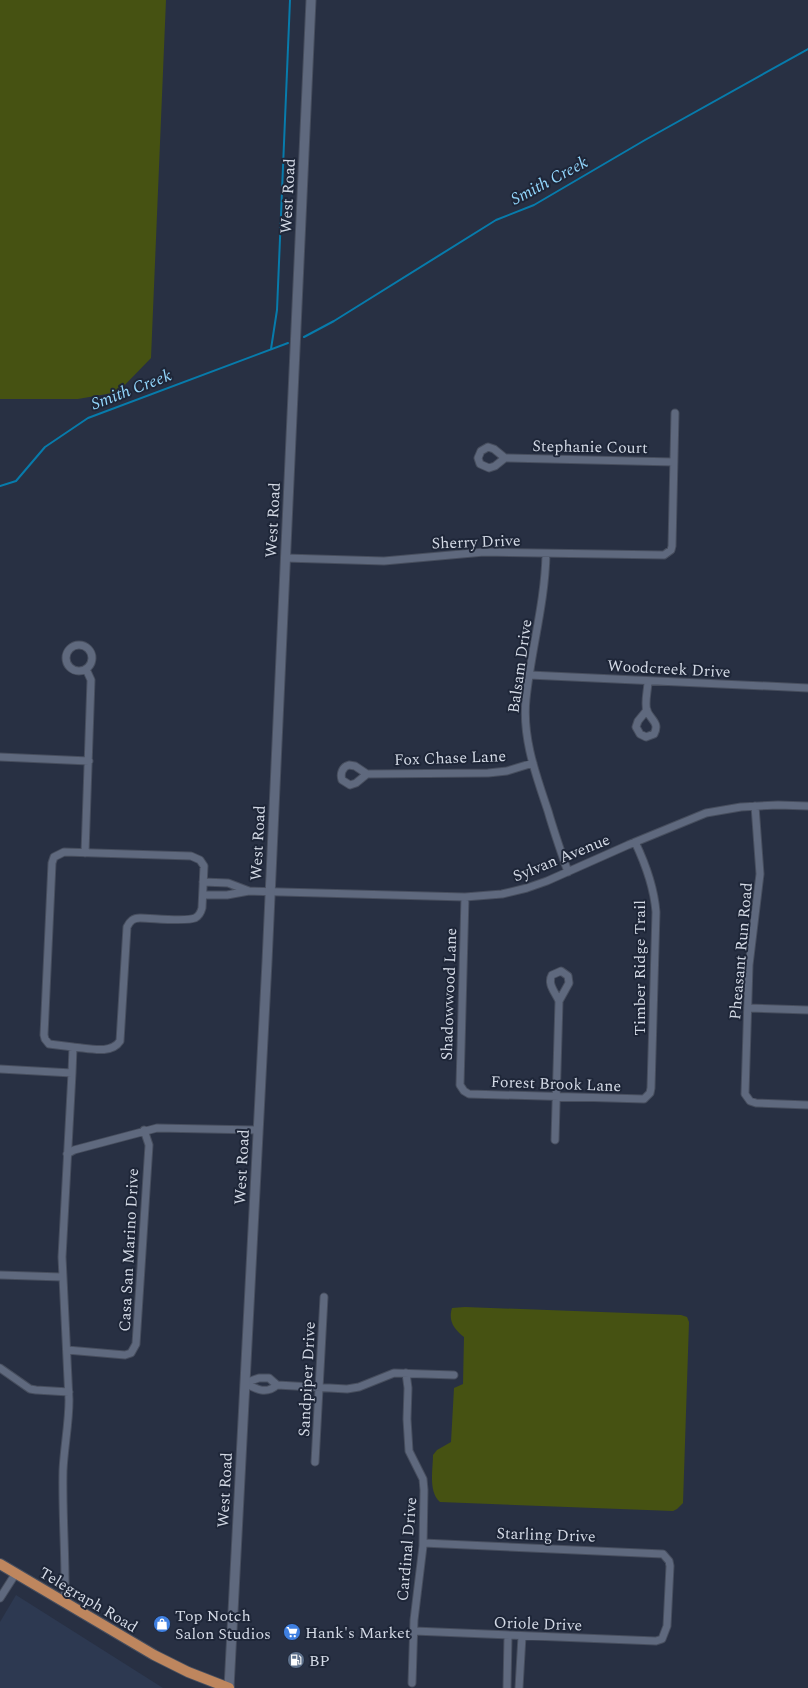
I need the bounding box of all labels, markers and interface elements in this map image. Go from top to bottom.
water label: Smith Creek [506,150,593,212]
street label: West Road [274,158,302,234]
water label: Smith Creek [87,363,175,417]
street label: Stephanie Court [532,434,648,460]
street label: West Road [259,482,287,558]
street label: Sherry Drive [431,528,521,556]
street label: Balsam Drive [502,618,538,715]
street label: Woodcreek Drive [607,654,731,684]
street label: Fox Chase Lane [394,744,506,772]
street label: West Road [244,805,272,881]
street label: Sylvan Avenue [509,828,614,888]
street label: Pheasant Run Road [723,881,759,1021]
street label: Timber Ridge Trail [628,900,652,1036]
street label: Shadowwood Lane [435,927,463,1061]
street label: Forest Brook Lane [490,1070,622,1098]
street label: West Road [228,1129,256,1205]
street label: Casa San Marino Drive [113,1168,145,1332]
street label: Sandpiper Drive [292,1321,322,1437]
street label: West Road [211,1452,239,1528]
street label: Cardinal Drive [390,1496,424,1602]
street label: Starling Drive [496,1521,596,1549]
street label: Telegraph Road [34,1561,143,1639]
place label: Top Notch Salon Studios [175,1604,271,1646]
street label: Oriole Drive [493,1610,583,1638]
shop icon: Top Notch Salon Studios [152,1614,172,1634]
place label: Hank's Market [305,1621,411,1645]
supermarket icon: Hank's Market [282,1622,302,1642]
place label: BP [309,1649,330,1673]
fuel station icon: BP [286,1650,306,1670]

